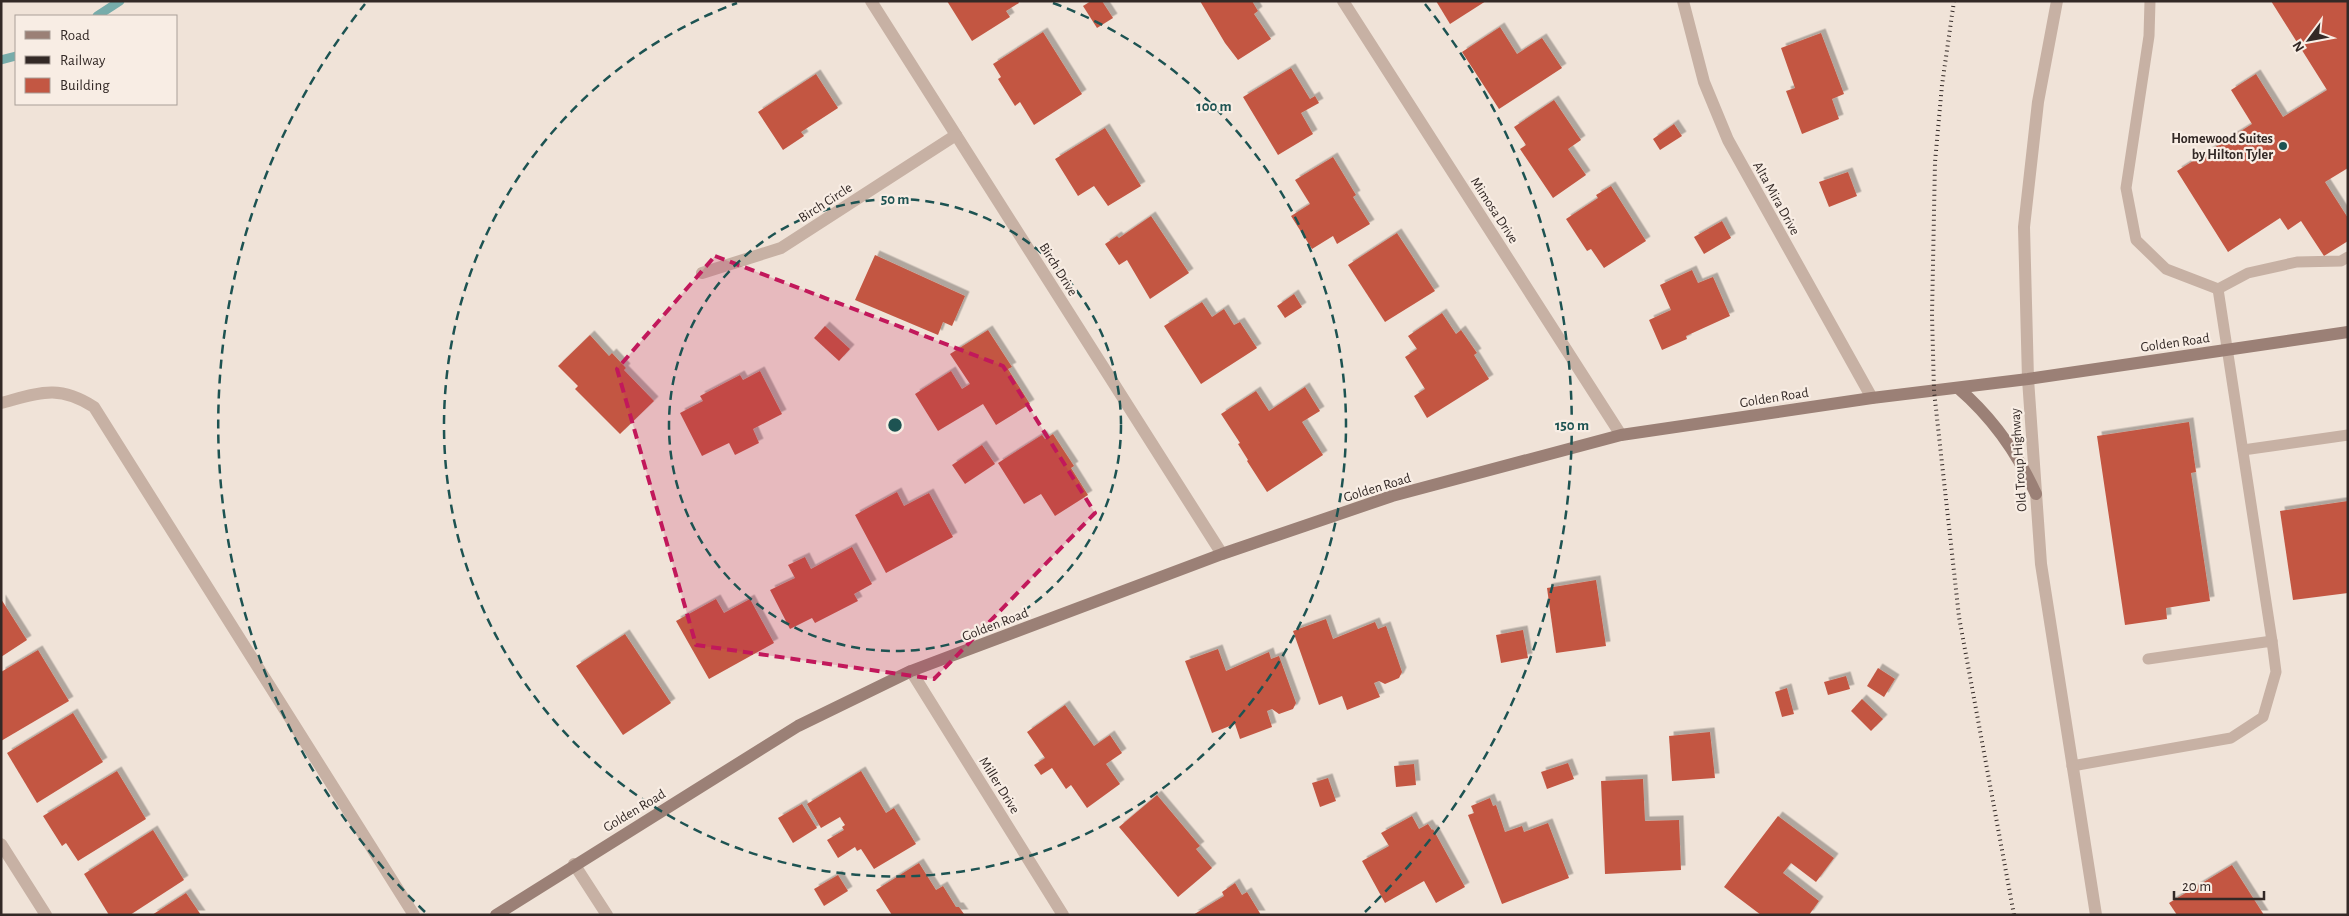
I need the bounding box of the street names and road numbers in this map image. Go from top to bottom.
street label: Alta Mira Drive [1750,159,1802,238]
street label: Mimosa Drive [1468,175,1521,246]
street label: Birch Circle [796,180,855,225]
street label: Birch Drive [1036,241,1080,298]
street label: Golden Road [2140,331,2211,355]
street label: Golden Road [1739,386,1810,410]
street label: Old Troup Highway [2008,407,2030,512]
street label: Golden Road [1342,471,1413,505]
street label: Golden Road [960,606,1030,644]
street label: Miller Drive [976,755,1022,816]
street label: Golden Road [601,787,668,835]

